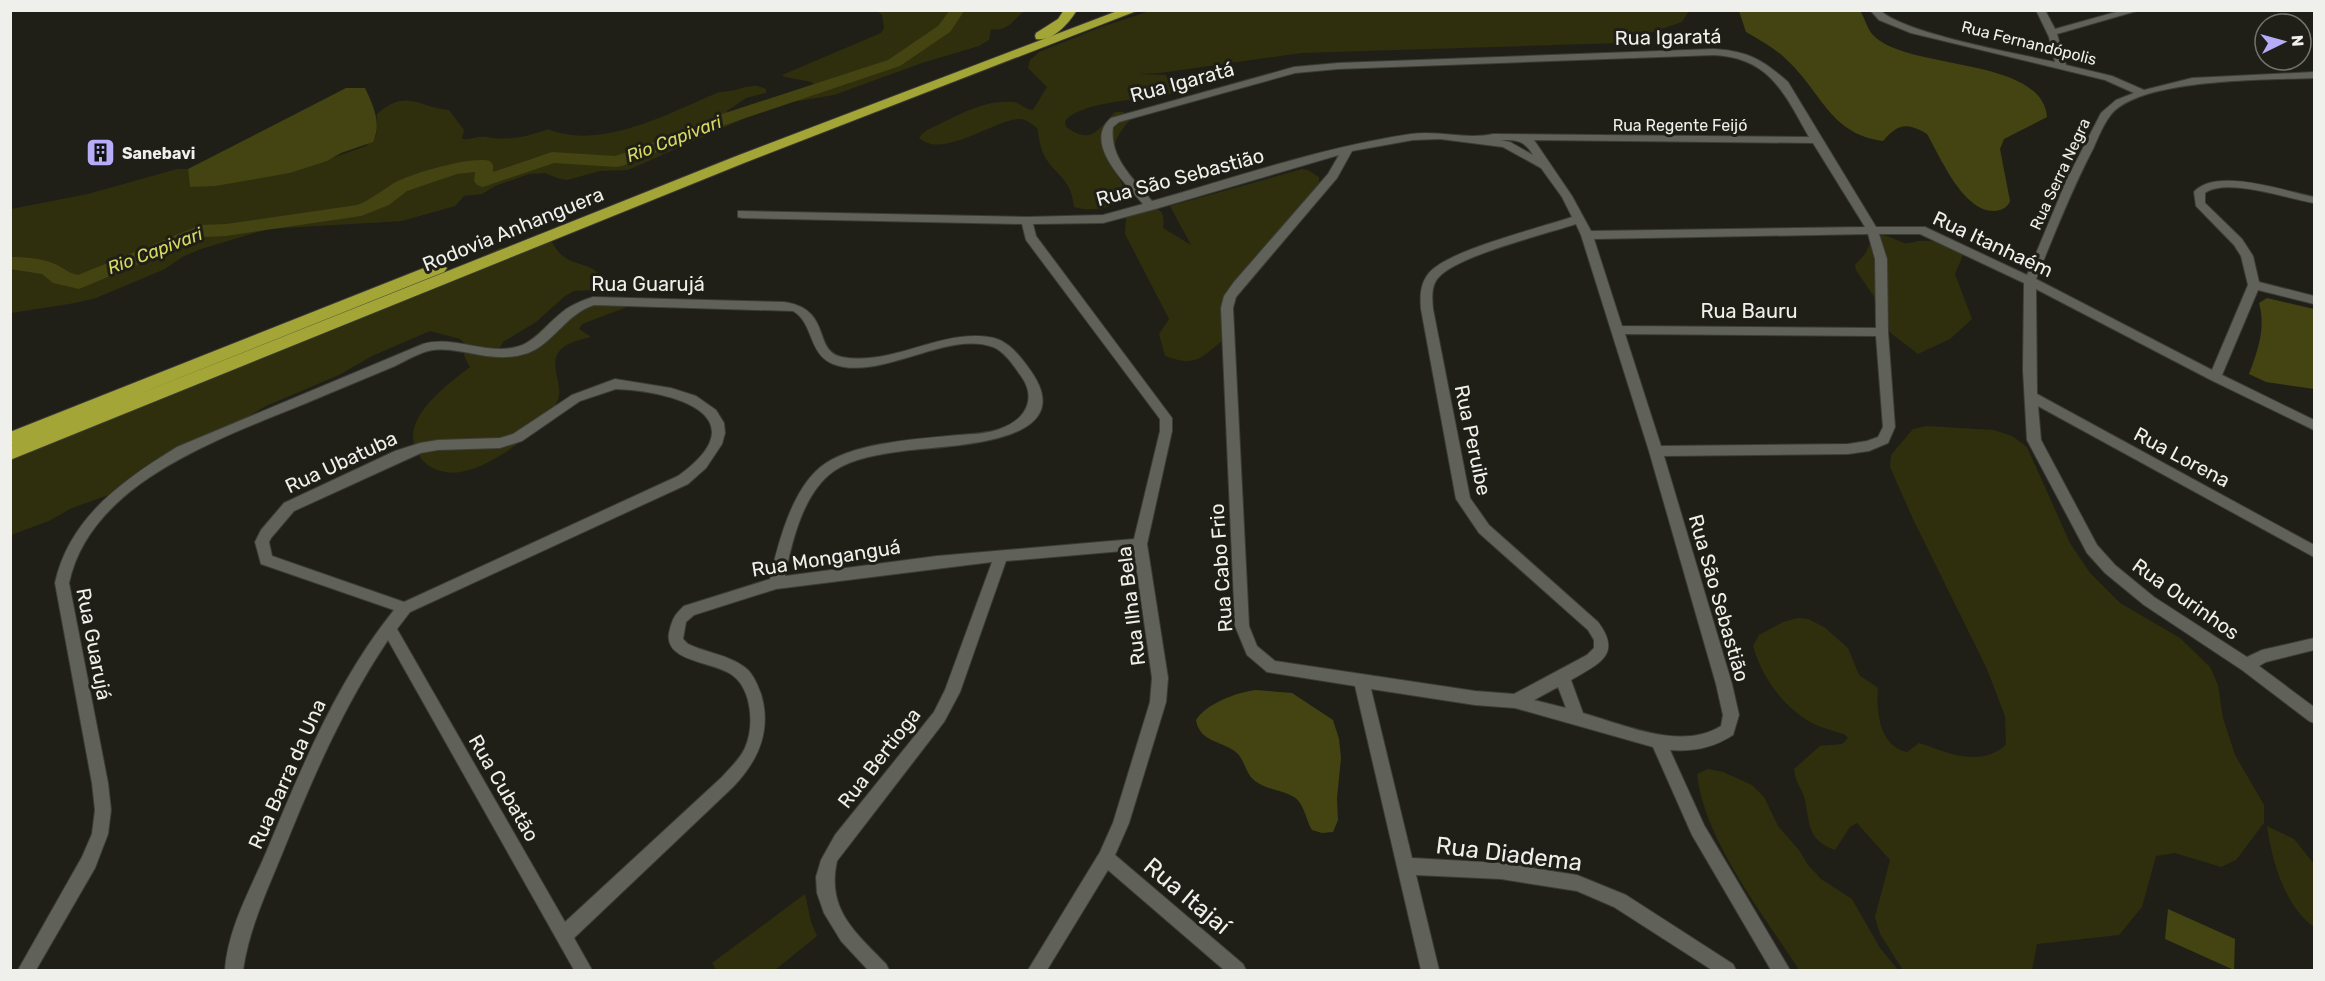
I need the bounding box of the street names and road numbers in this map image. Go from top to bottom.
street label: Rua Fernandópolis [1959,17,2099,69]
street label: Rua Igaratá [1614,24,1722,50]
street label: Rua Igaratá [1127,57,1237,107]
street label: Rua Serra Negra [2026,115,2094,233]
street label: Rua Regente Feijó [1613,116,1747,135]
street label: Rua São Sebastião [1093,143,1267,211]
street label: Rodovia Anhanguera [419,182,607,276]
street label: Rua Itanhaém [1929,206,2057,282]
street label: Rua Guarujá [591,272,705,296]
street label: Rua Bauru [1700,299,1798,323]
street label: Rua Peruibe [1450,382,1496,498]
street label: Rua Lorena [2130,422,2234,492]
street label: Rua Ubatuba [281,426,401,498]
street label: Rua Cabo Frio [1205,503,1237,633]
street label: Rua São Sebastião [1684,512,1754,684]
street label: Rua Monganguá [750,534,902,582]
street label: Rua Ilha Bela [1112,545,1150,667]
street label: Rua Ourinhos [2128,553,2244,645]
street label: Rua Guarujá [71,586,117,702]
street label: Rua Barra da Una [243,695,331,853]
street label: Rua Bertioga [832,703,926,813]
street label: Rua Cubatão [464,730,544,846]
street label: Rua Diadema [1434,831,1584,877]
street label: Rua Itajaí [1138,852,1237,941]

